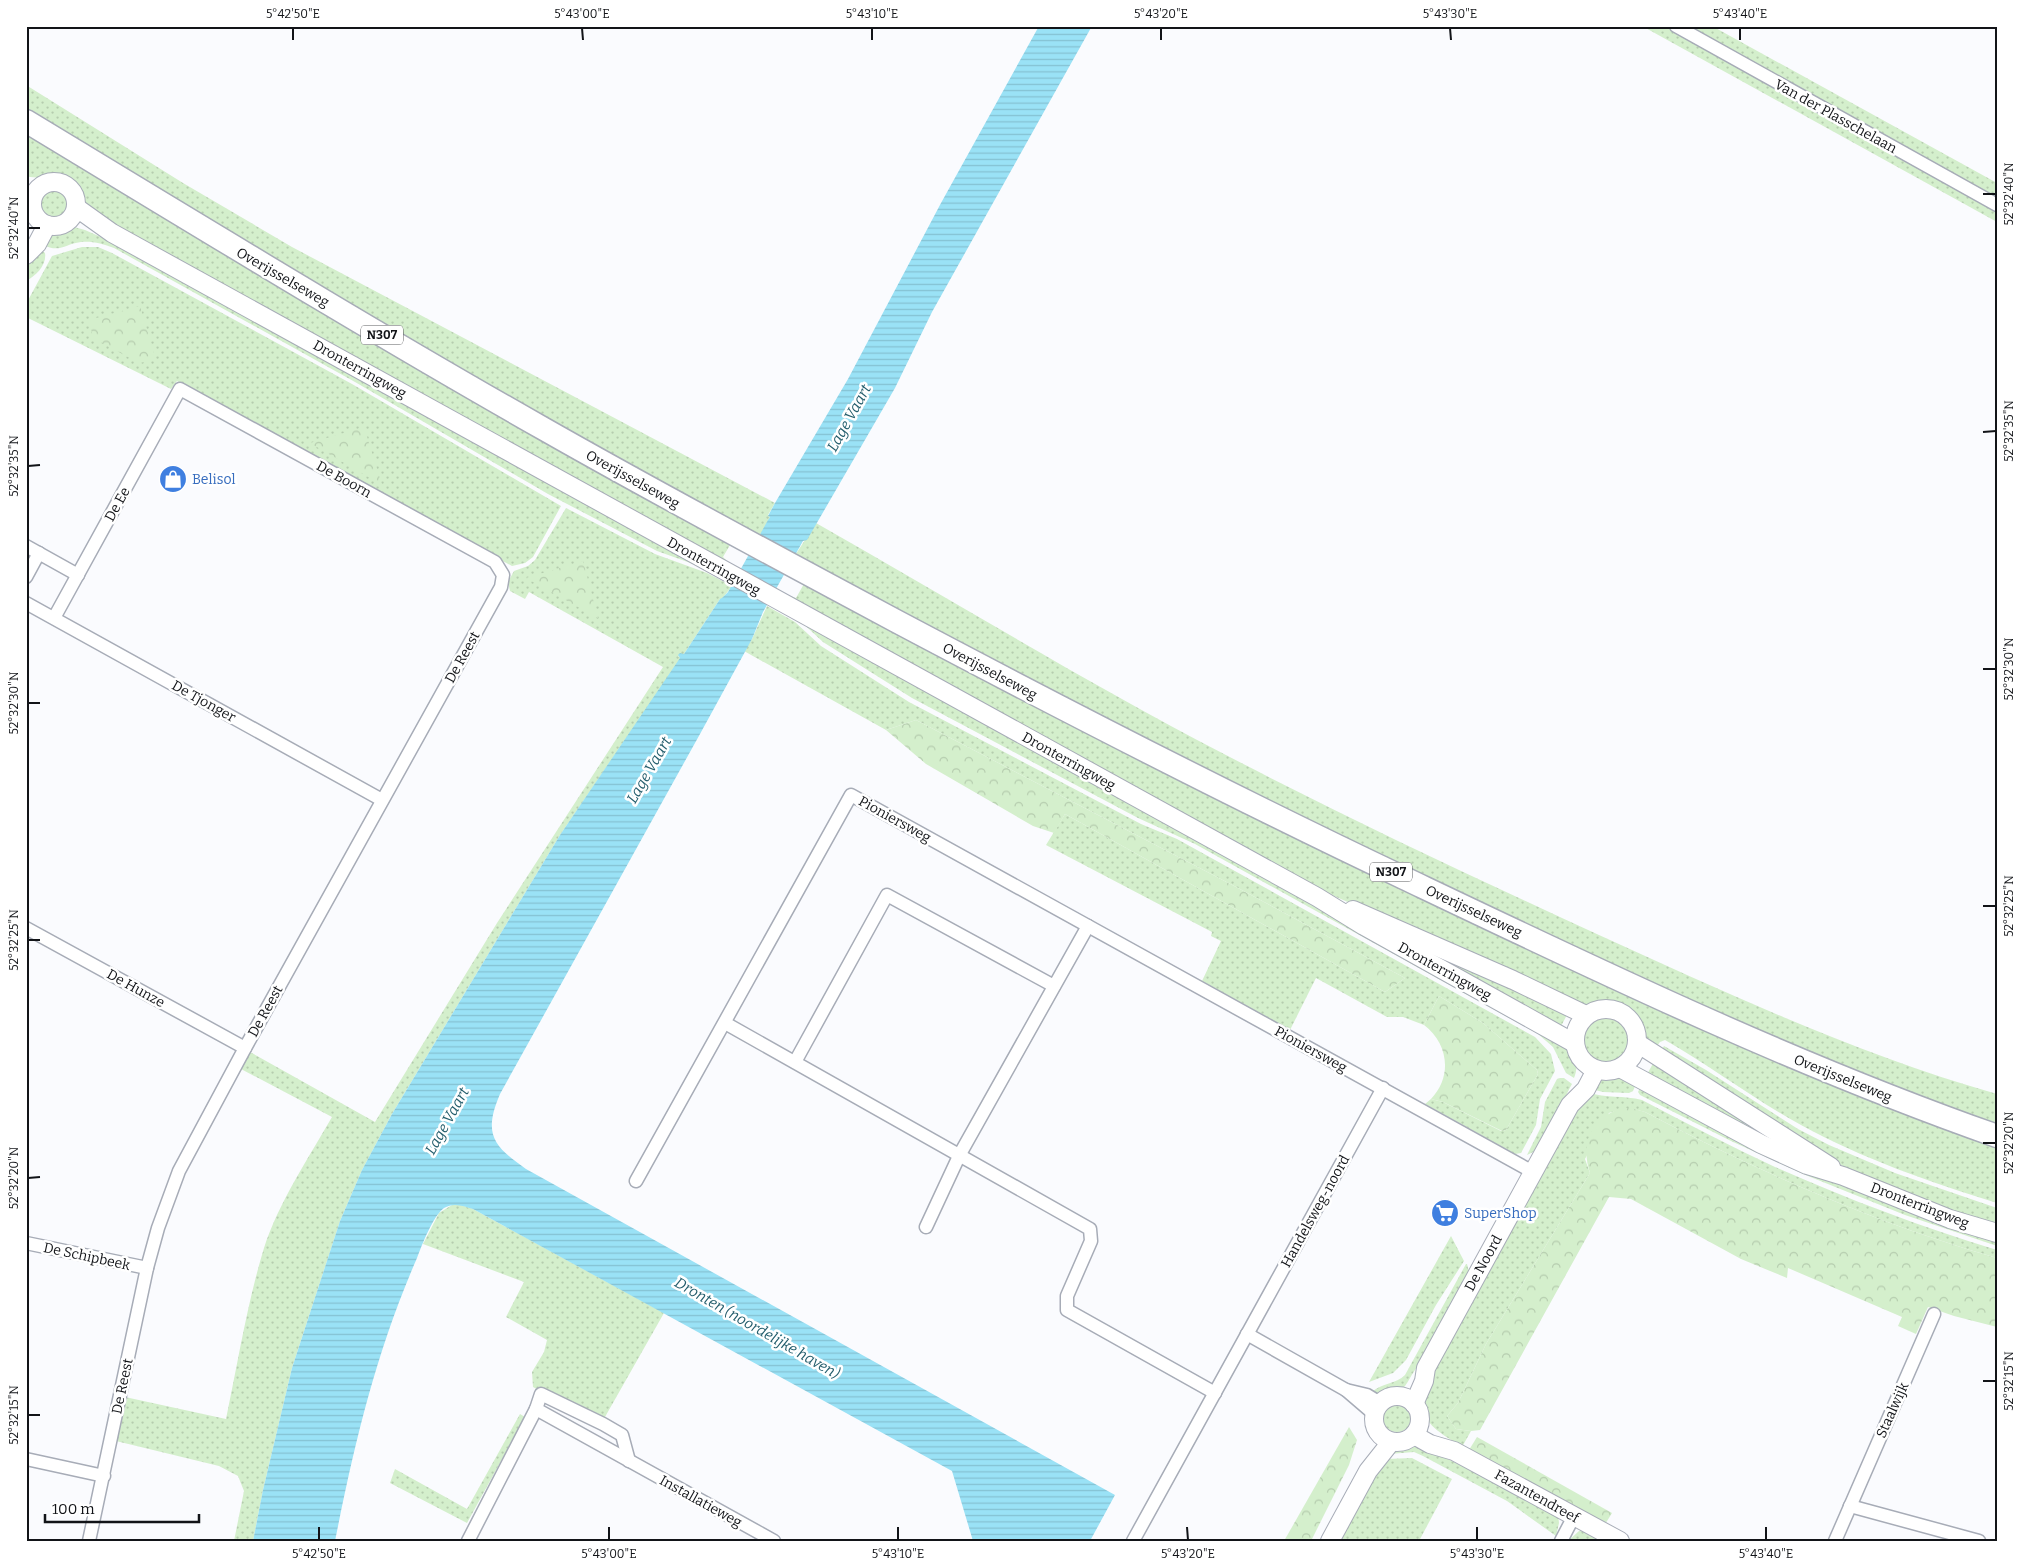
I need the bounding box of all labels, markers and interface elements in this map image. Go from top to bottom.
text: 5°42'50"E [266,7,320,21]
text: 5°43'00"E [554,7,610,21]
text: 5°43'10"E [846,7,898,21]
text: 5°43'20"E [1134,7,1188,21]
text: 5°43'30"E [1423,7,1477,21]
text: 5°43'40"E [1713,7,1767,21]
street label: Van der Plasschelaan [1772,76,1900,157]
text: 52°32'40"N [2002,162,2016,226]
text: 52°32'40"N [7,196,21,260]
street label: Overijsselseweg [233,244,332,311]
road number: N307 [361,326,403,344]
street label: Dronterringweg [310,337,410,402]
water label: Lage Vaart [823,381,875,455]
text: 52°32'35"N [2002,400,2016,462]
text: 52°32'35"N [7,435,21,497]
street label: Overijsselseweg [583,447,683,512]
street label: De Boorn [313,457,374,502]
shop icon: Belisol [158,464,188,494]
place label: Belisol [192,471,236,488]
street label: De Ee [101,484,134,524]
street label: Dronterringweg [664,534,764,599]
street label: De Reest [441,628,484,686]
text: 52°32'30"N [2002,637,2016,700]
street label: Overijsselseweg [940,639,1040,704]
text: 52°32'30"N [7,671,21,734]
street label: De Tjonger [169,677,239,726]
street label: Dronterringweg [1019,729,1119,794]
water label: Lage Vaart [623,733,676,806]
street label: Pioniersweg [856,793,934,846]
road number: N307 [1370,862,1412,882]
text: 52°32'25"N [2002,875,2016,937]
street label: Overijsselseweg [1423,882,1525,941]
text: 52°32'25"N [7,909,21,971]
street label: Dronterringweg [1395,939,1495,1004]
street label: De Hunze [104,966,168,1011]
street label: De Reest [244,982,287,1040]
street label: Pioniersweg [1272,1023,1350,1076]
street label: Overijsselseweg [1791,1051,1895,1106]
water label: Lage Vaart [421,1084,473,1158]
text: 52°32'20"N [2002,1111,2016,1174]
text: 52°32'20"N [7,1146,21,1209]
street label: Handelsweg-noord [1277,1152,1353,1270]
street label: Dronterringweg [1868,1179,1972,1232]
supermarket icon: SuperShop [1430,1198,1460,1228]
place label: SuperShop [1464,1205,1537,1222]
street label: De Noord [1461,1232,1506,1294]
street label: De Schipbeek [42,1239,132,1274]
water label: Dronten (noordelijke haven) [672,1273,843,1383]
text: 52°32'15"N [2002,1351,2016,1411]
street label: De Reest [108,1357,137,1415]
street label: Staalwijk [1873,1380,1912,1441]
text: 52°32'15"N [7,1385,21,1445]
street label: Fazantendreef [1491,1466,1583,1527]
street label: Installatieweg [657,1472,745,1531]
scale bar [45,1492,199,1524]
text: 100 m [52,1500,95,1518]
text: 5°42'50"E [292,1547,346,1561]
text: 5°43'00"E [581,1547,637,1561]
text: 5°43'10"E [872,1547,924,1561]
text: 5°43'20"E [1161,1547,1215,1561]
text: 5°43'30"E [1450,1547,1504,1561]
text: 5°43'40"E [1739,1547,1793,1561]

